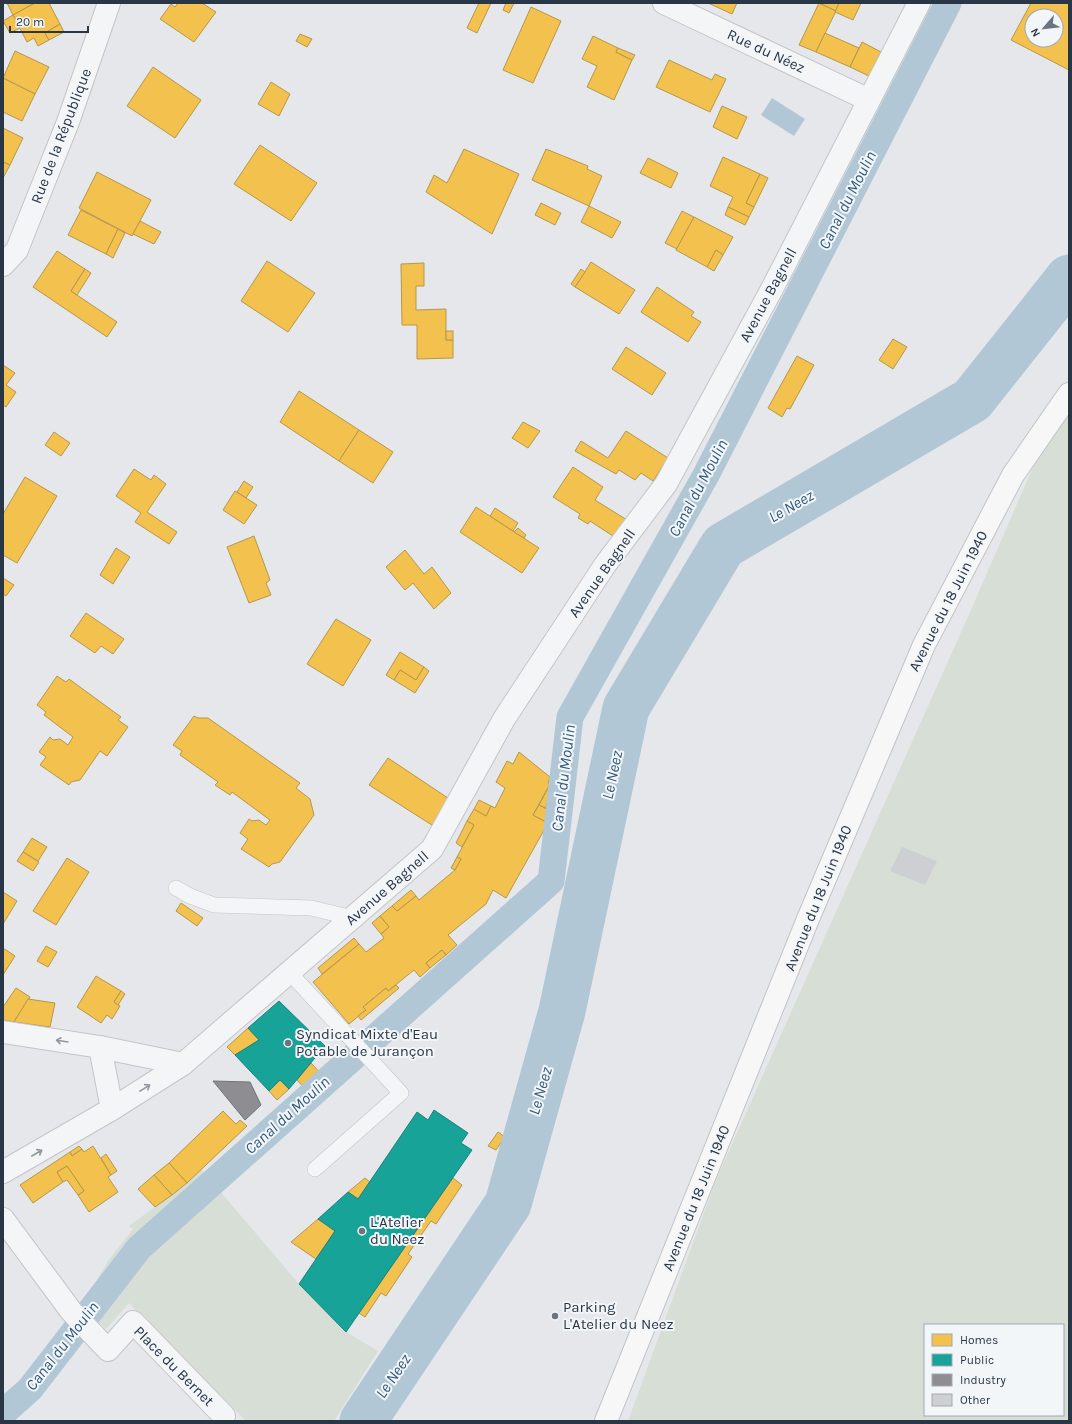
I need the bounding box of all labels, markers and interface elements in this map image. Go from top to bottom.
scale bar [10,8,88,34]
north arrow [1024,8,1064,48]
text: 20 m [16,15,44,29]
street label: Rue du Néez [724,25,808,77]
text: N [1028,26,1043,39]
street label: Rue de la République [27,66,95,206]
water label: Canal du Moulin [814,148,880,252]
street label: Avenue Bagnell [736,245,800,345]
water label: Canal du Moulin [664,436,732,540]
water label: Le Neez [765,485,817,526]
street label: Avenue Bagnell [565,525,639,621]
street label: Avenue du 18 Juin 1940 [905,528,991,674]
water label: Canal du Moulin [547,723,579,833]
water label: Le Neez [598,749,626,801]
street label: Avenue du 18 Juin 1940 [781,823,855,973]
street label: Avenue Bagnell [342,847,432,929]
place label: Syndicat Mixte d'Eau Potable de Jurançon [296,1025,438,1060]
one-way arrow [56,1037,69,1045]
marker: Syndicat Mixte d'Eau Potable de Jurançon [283,1038,293,1048]
water label: Le Neez [524,1065,556,1117]
water label: Canal du Moulin [241,1072,333,1158]
one-way arrow [139,1084,151,1092]
street label: Avenue du 18 Juin 1940 [659,1123,733,1273]
one-way arrow [31,1148,43,1156]
place label: L'Atelier du Neez [370,1213,424,1248]
marker: L'Atelier du Neez [357,1226,367,1236]
water label: Canal du Moulin [21,1298,103,1394]
place label: Parking L'Atelier du Neez [563,1298,674,1333]
marker: Parking L'Atelier du Neez [550,1311,560,1321]
street label: Place du Bernet [130,1322,218,1410]
legend [924,1324,1064,1416]
text: Homes [960,1333,998,1347]
water label: Le Neez [371,1350,415,1402]
text: Public [960,1353,994,1367]
text: Industry [960,1373,1006,1387]
text: Other [960,1393,991,1407]

